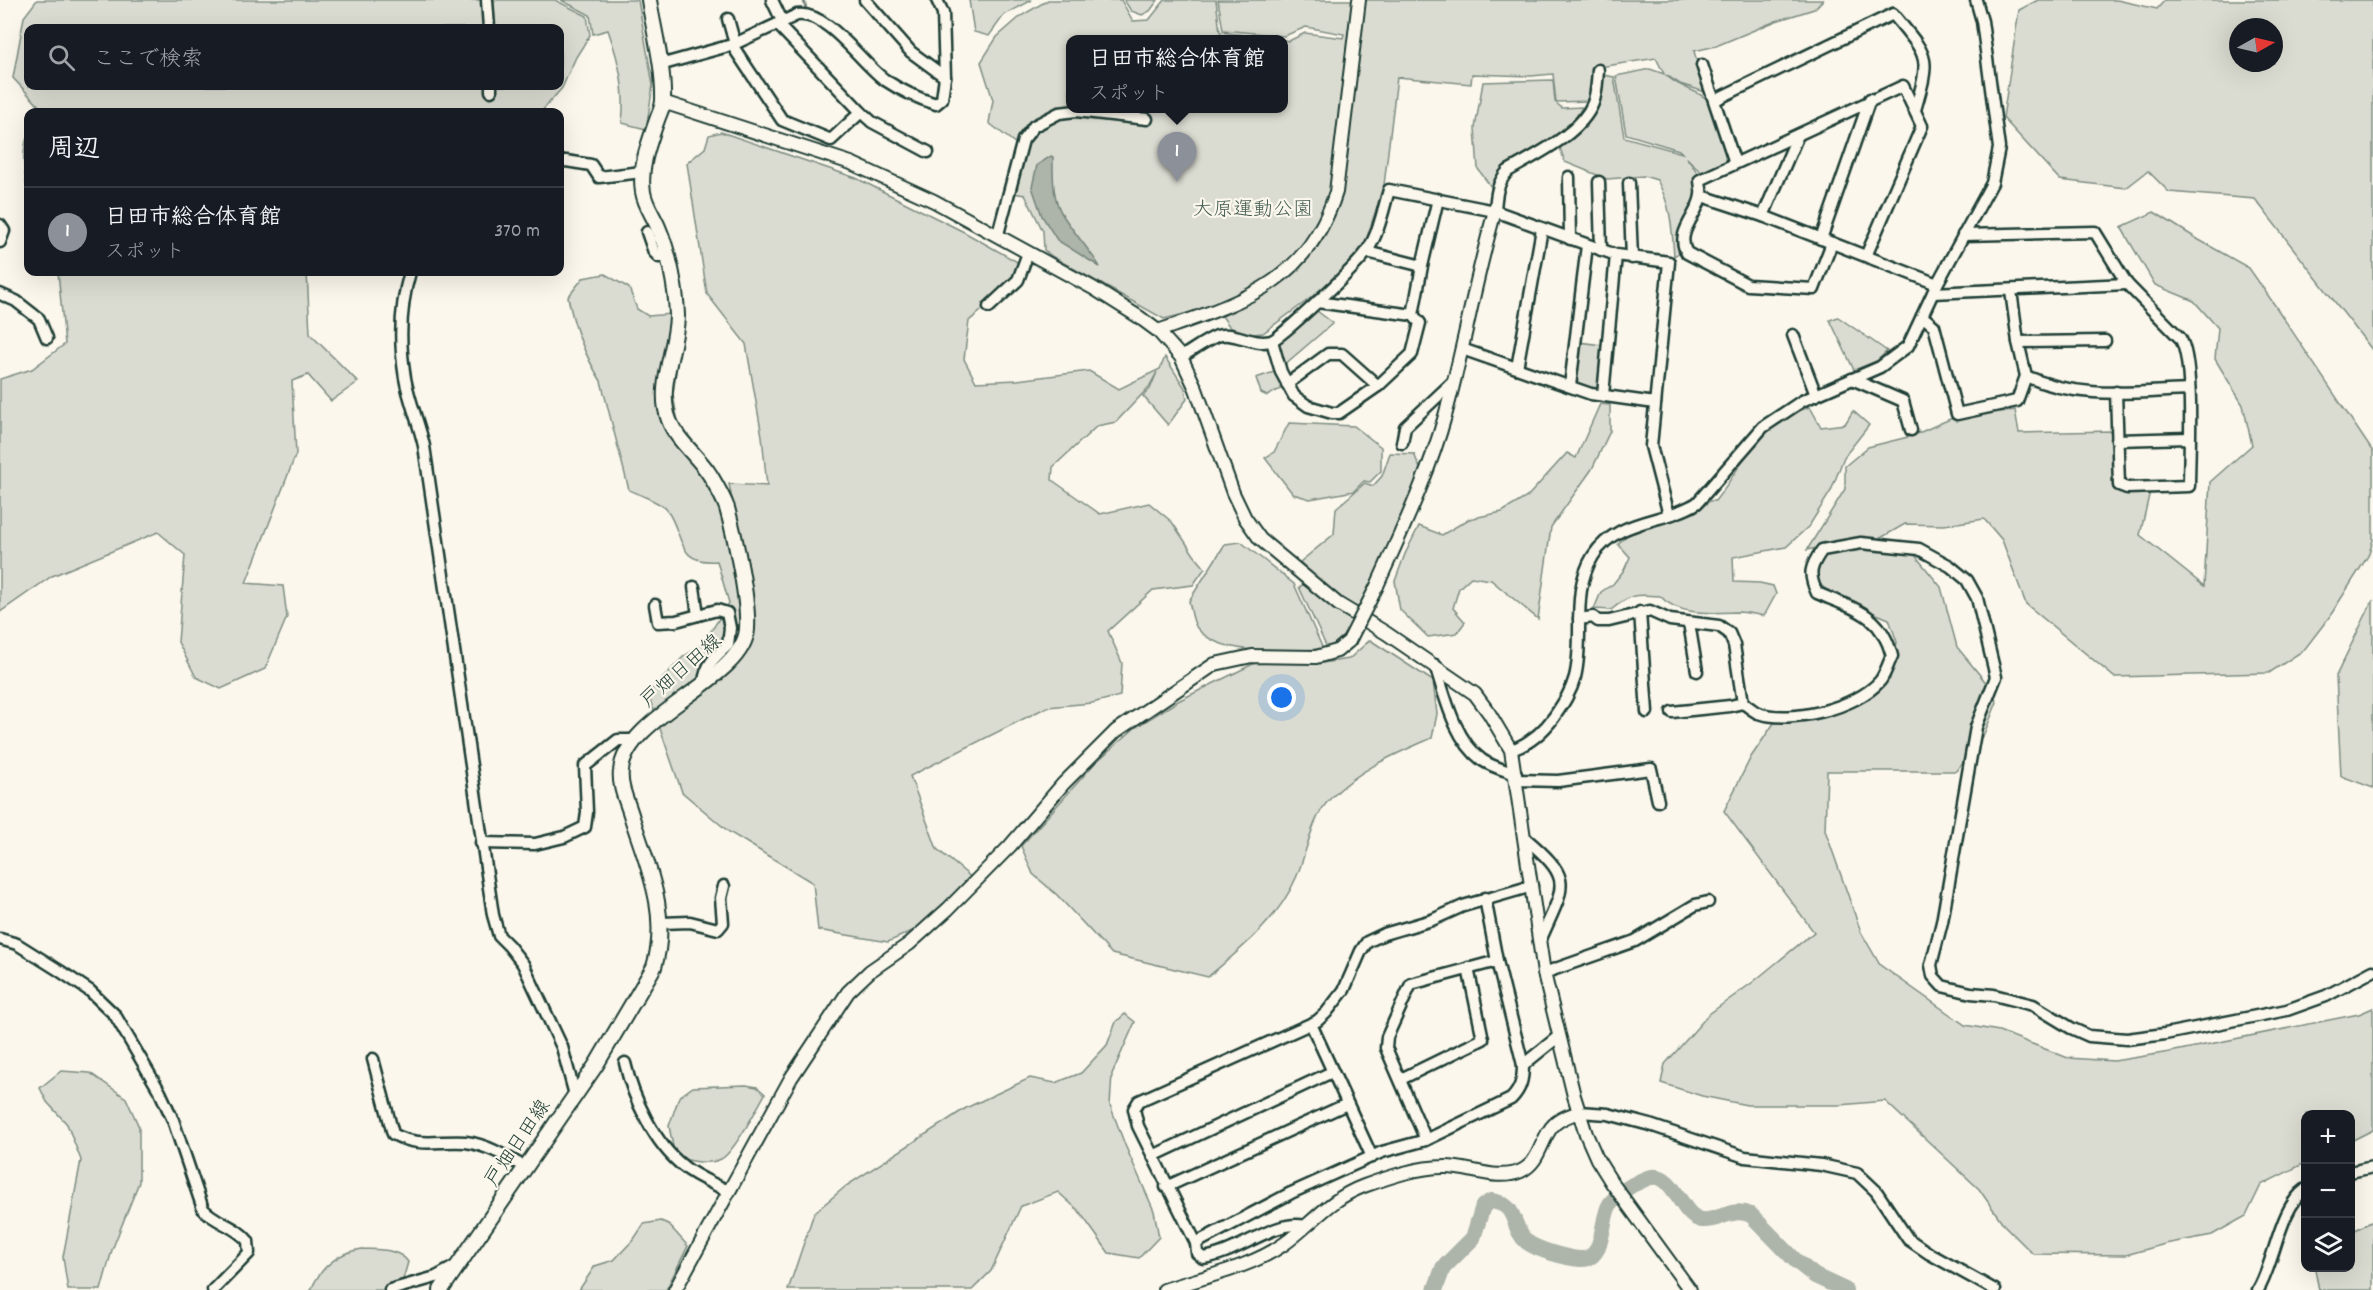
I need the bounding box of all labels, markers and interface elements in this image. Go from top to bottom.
north arrow [2229,18,2283,72]
search box [24,24,564,90]
popup [1066,35,1288,113]
icon: search [45,41,78,74]
text: ここで検索 [93,45,203,76]
text: 日田市総合体育館 [1089,45,1265,76]
text: スポット [1089,81,1169,109]
text: 周辺 [48,132,100,169]
pin: 1 [1158,132,1196,182]
park label: 大原運動公園 [1193,197,1313,225]
text: 日田市総合体育館 [105,203,281,234]
text: 1 [65,218,70,246]
text: 370 m [494,218,540,246]
text: スポット [105,239,185,267]
street label: 戸畑日田線 [635,629,729,715]
your location [1267,683,1296,712]
street label: 戸畑日田線 [479,1095,559,1193]
map controls [2301,1110,2355,1272]
button: + [2301,1110,2355,1164]
button: − [2301,1164,2355,1218]
button: layers [2301,1218,2355,1272]

